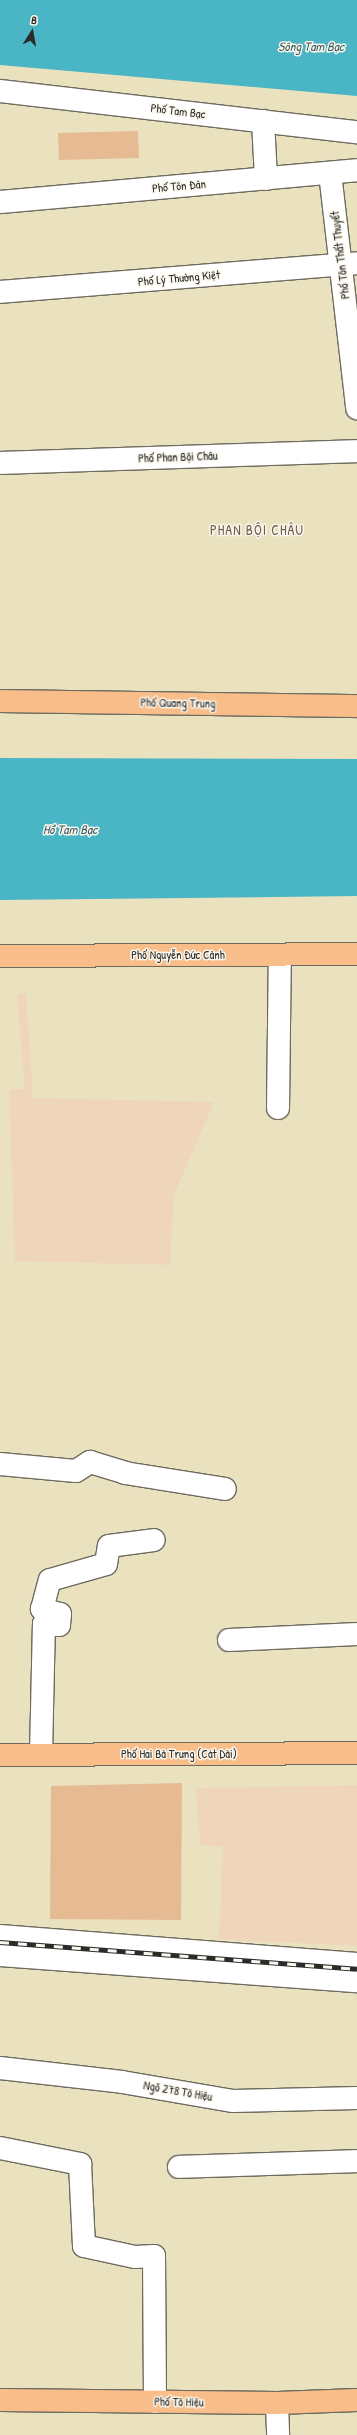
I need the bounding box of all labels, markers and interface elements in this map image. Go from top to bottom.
north arrow [12,12,52,52]
text: B [30,13,38,28]
water label: Sông Tam Bạc [278,38,344,54]
street label: Phố Tam Bạc [150,100,206,122]
street label: Phố Tôn Đản [152,176,206,196]
street label: Phố Tôn Thất Thuyết [327,210,353,300]
street label: Phố Lý Thường Kiệt [137,267,221,289]
street label: Phố Phan Bội Châu [138,448,218,466]
district label: PHAN BỘI CHÂU [210,522,304,538]
street label: Phố Quang Trung [140,695,216,711]
water label: Hồ Tam Bạc [43,821,97,837]
street label: Phố Nguyễn Đức Cảnh [131,948,225,962]
street label: Phố Hai Bà Trưng (Cát Dài) [121,1747,237,1761]
street label: Ngõ 278 Tô Hiệu [142,2078,214,2104]
street label: Phố Tô Hiệu [154,2394,204,2410]

